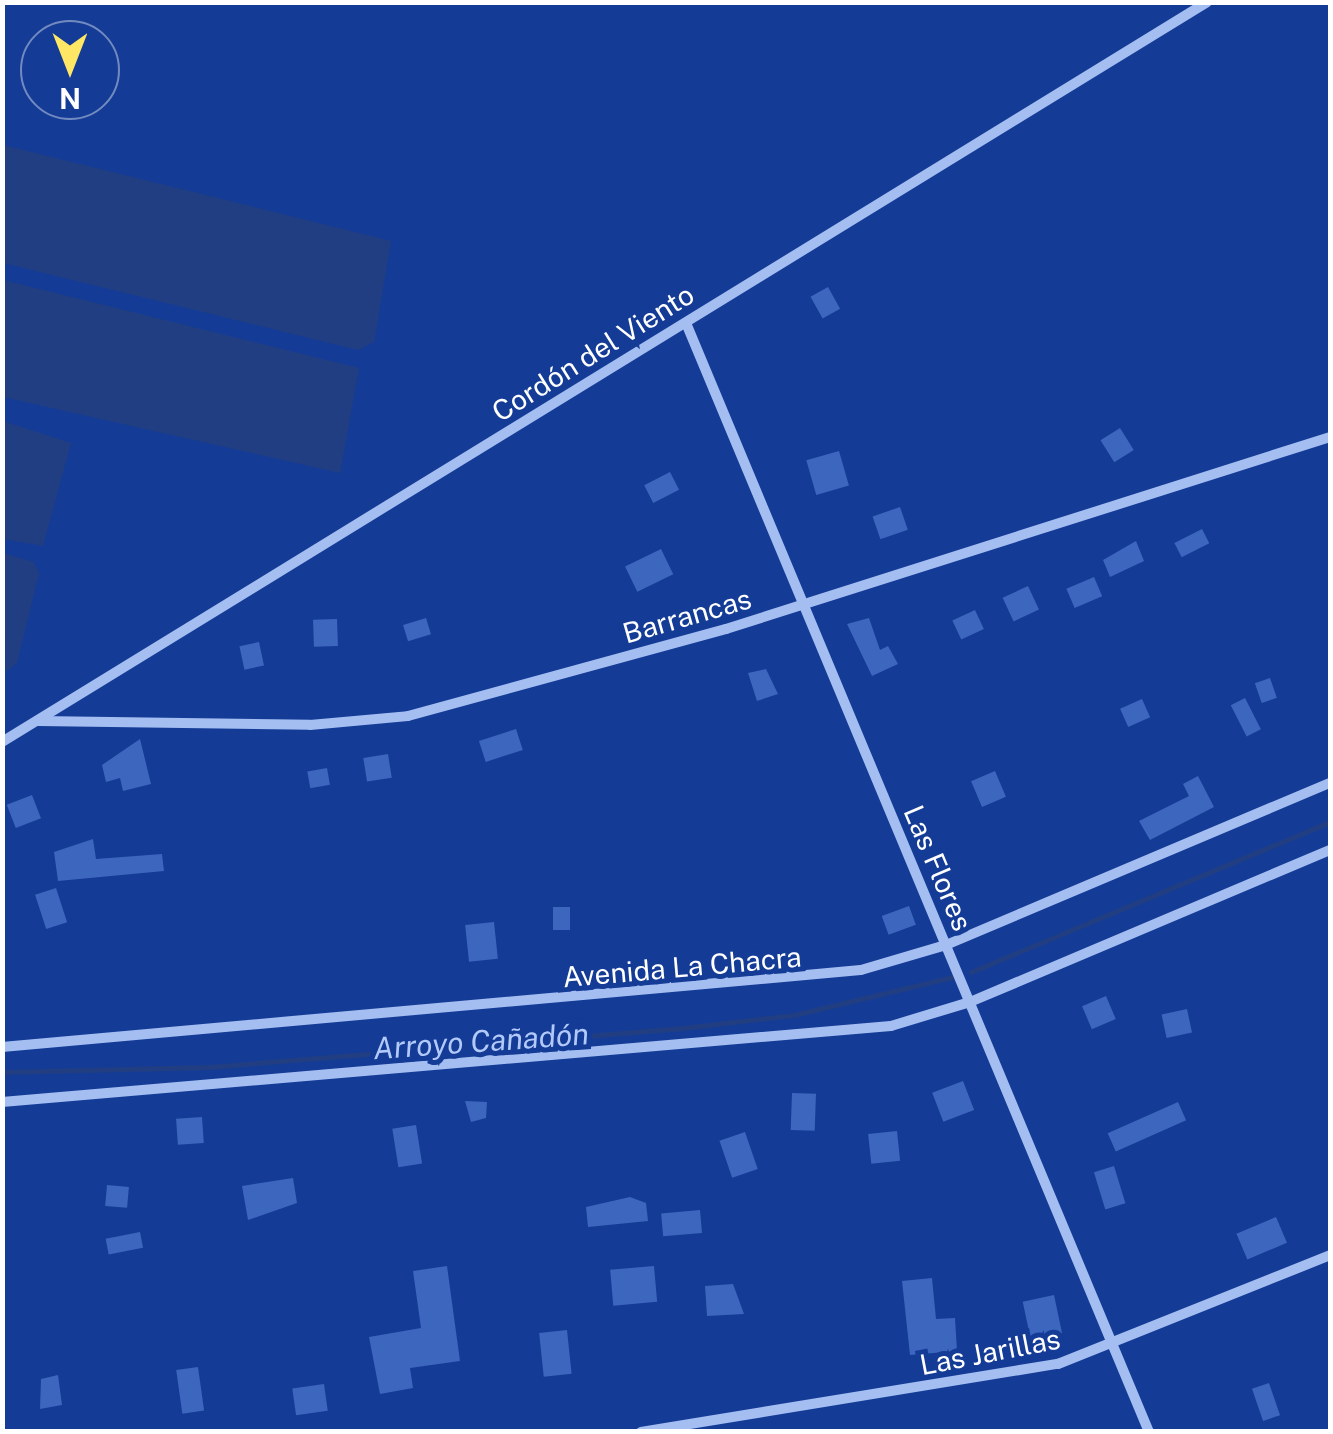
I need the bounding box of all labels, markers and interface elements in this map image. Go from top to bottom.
north arrow [20,20,120,120]
text: N [59,82,81,115]
street label: Cordón del Viento [485,277,701,429]
street label: Barrancas [619,582,755,650]
street label: Las Flores [897,800,979,936]
street label: Avenida La Chacra [561,940,803,994]
water label: Arroyo Cañadón [372,1016,590,1066]
street label: Las Jarillas [917,1322,1063,1382]

